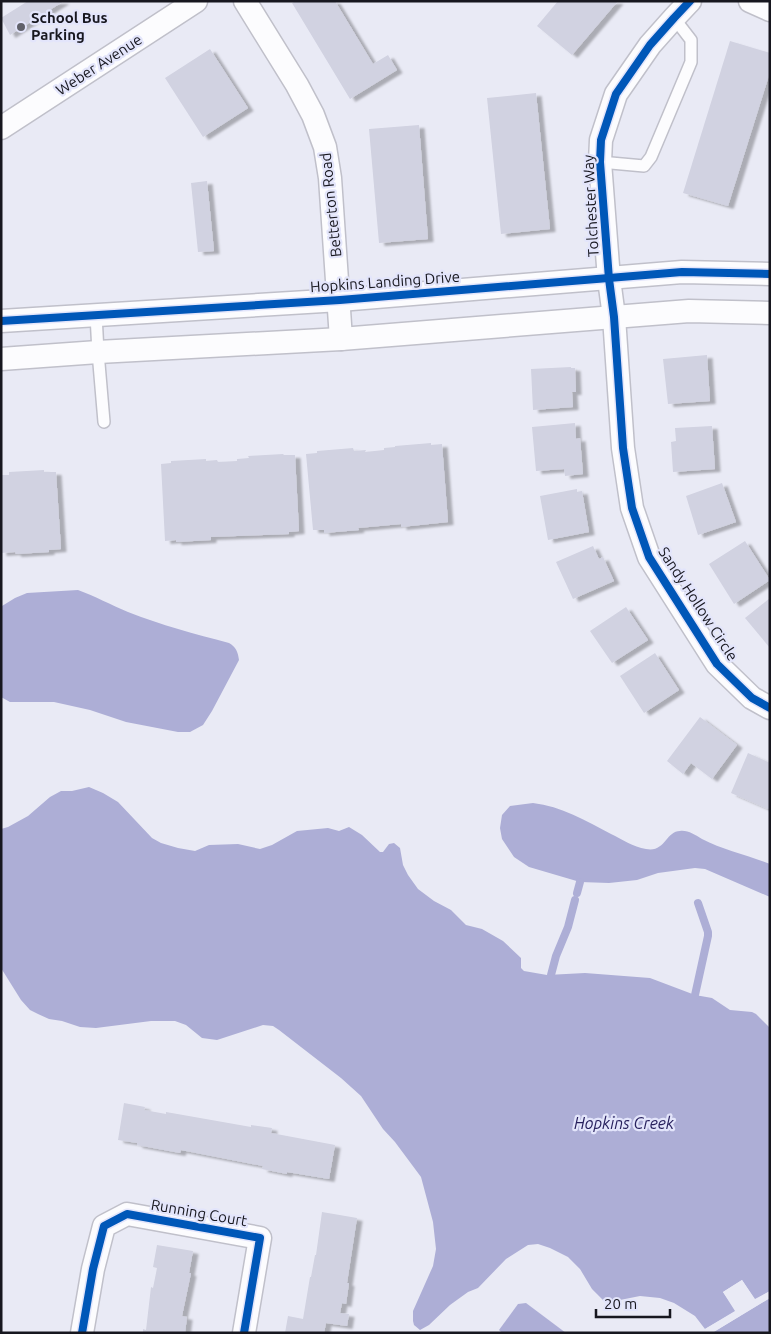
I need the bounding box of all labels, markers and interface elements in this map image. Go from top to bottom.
place label: School Bus Parking [31,9,108,43]
marker: School Bus Parking [15,21,27,33]
street label: Weber Avenue [53,31,145,99]
street label: Betterton Road [317,152,344,258]
street label: Tolchester Way [579,154,602,258]
street label: Hopkins Landing Drive [309,268,460,295]
street label: Sandy Hollow Circle [655,544,742,664]
water label: Hopkins Creek [574,1114,675,1132]
street label: Running Court [150,1196,249,1229]
scale bar [596,1286,670,1318]
text: 20 m [604,1295,637,1312]

